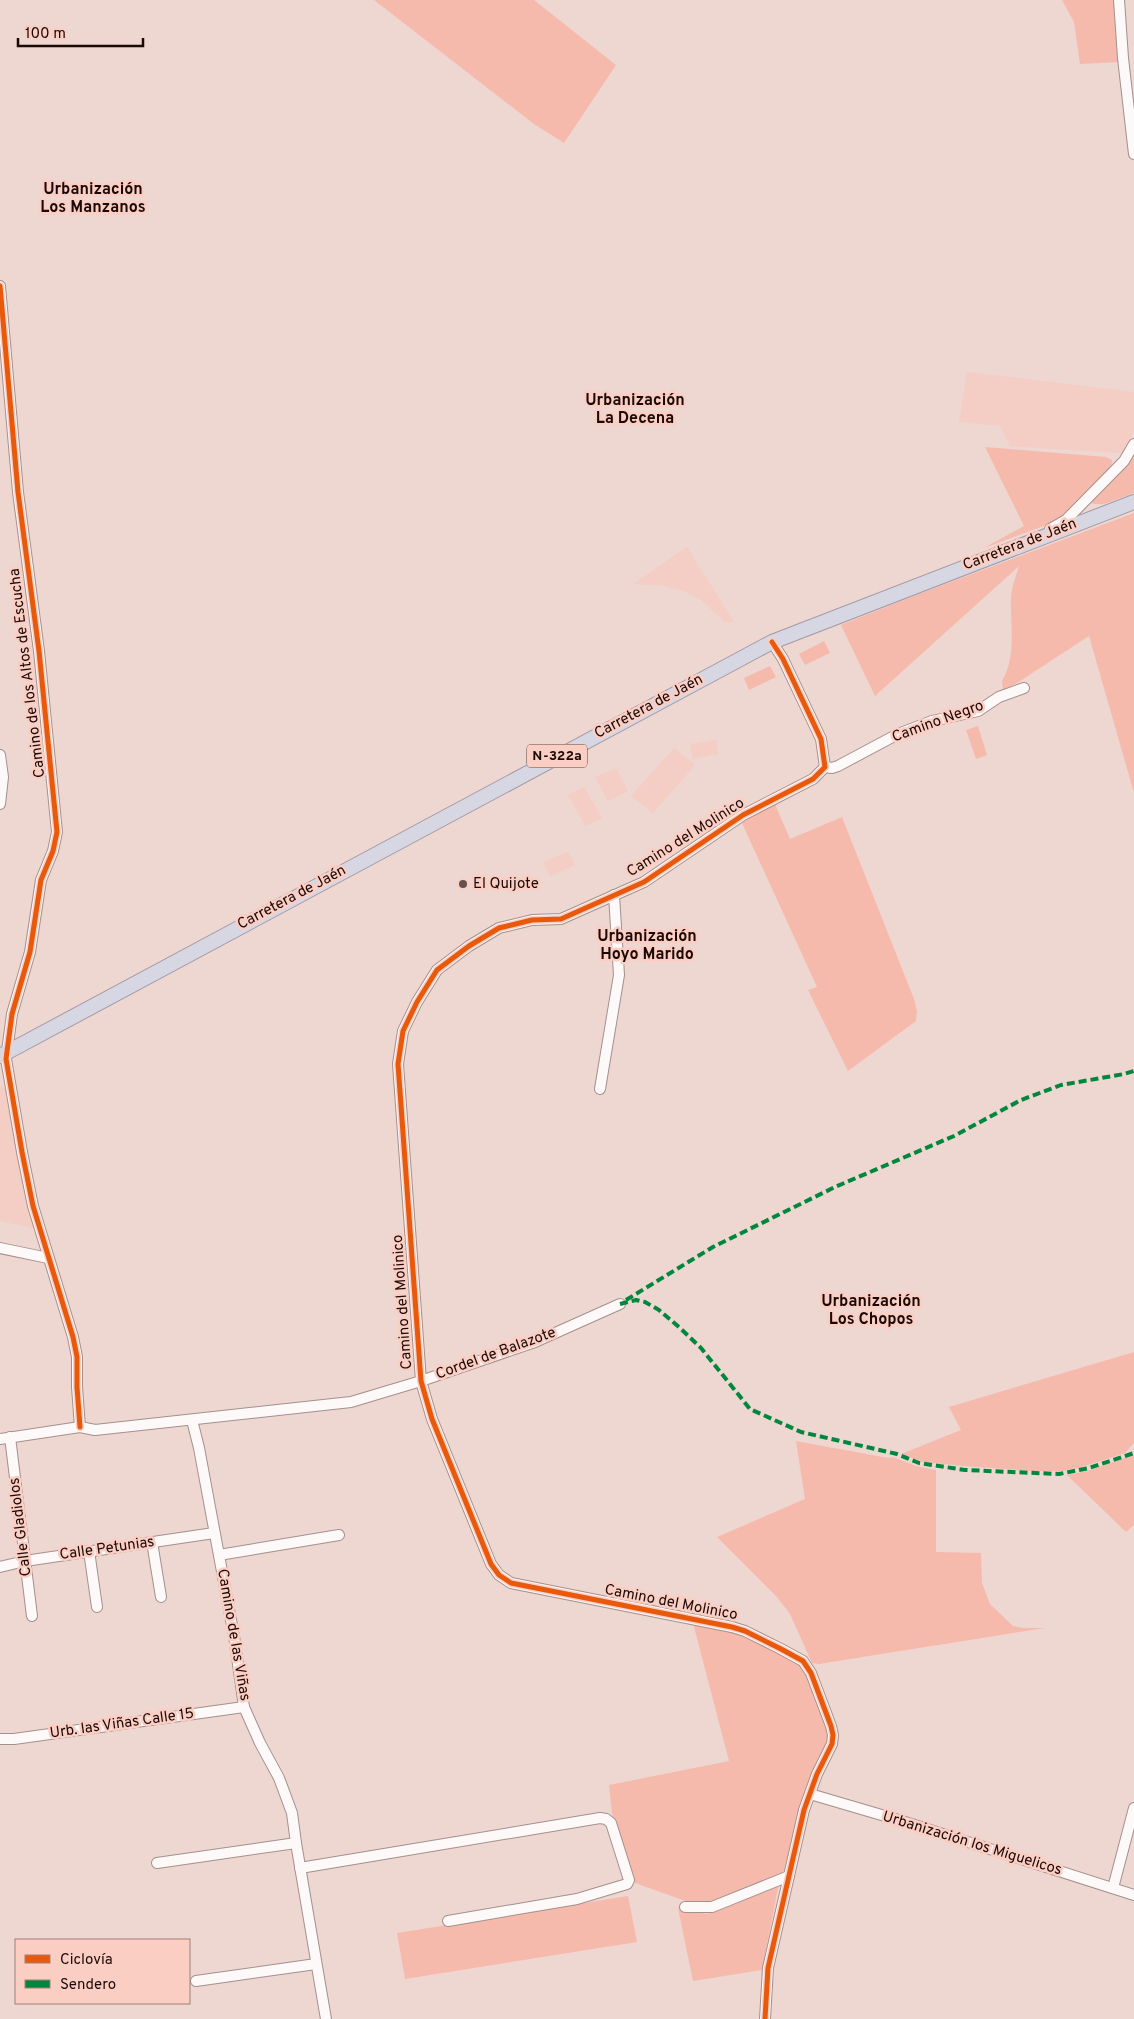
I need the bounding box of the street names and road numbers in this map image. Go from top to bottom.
street label: Carretera de Jaén [960,515,1080,575]
street label: Camino de los Altos de Escucha [6,567,50,779]
street label: Carretera de Jaén [591,670,707,744]
street label: Camino Negro [890,697,986,747]
road number: N-322a [527,744,587,768]
street label: Camino del Molinico [624,794,748,882]
street label: Carretera de Jaén [234,861,350,935]
street label: Camino del Molinico [389,1234,417,1370]
street label: Cordel de Balazote [433,1323,559,1385]
street label: Calle Gladiolos [6,1477,36,1577]
street label: Calle Petunias [58,1533,156,1565]
street label: Camino de las Viñas [212,1568,254,1702]
street label: Camino del Molinico [603,1581,739,1625]
street label: Urb. las Viñas Calle 15 [49,1704,195,1744]
street label: Urbanización los Miguelicos [880,1808,1064,1880]

